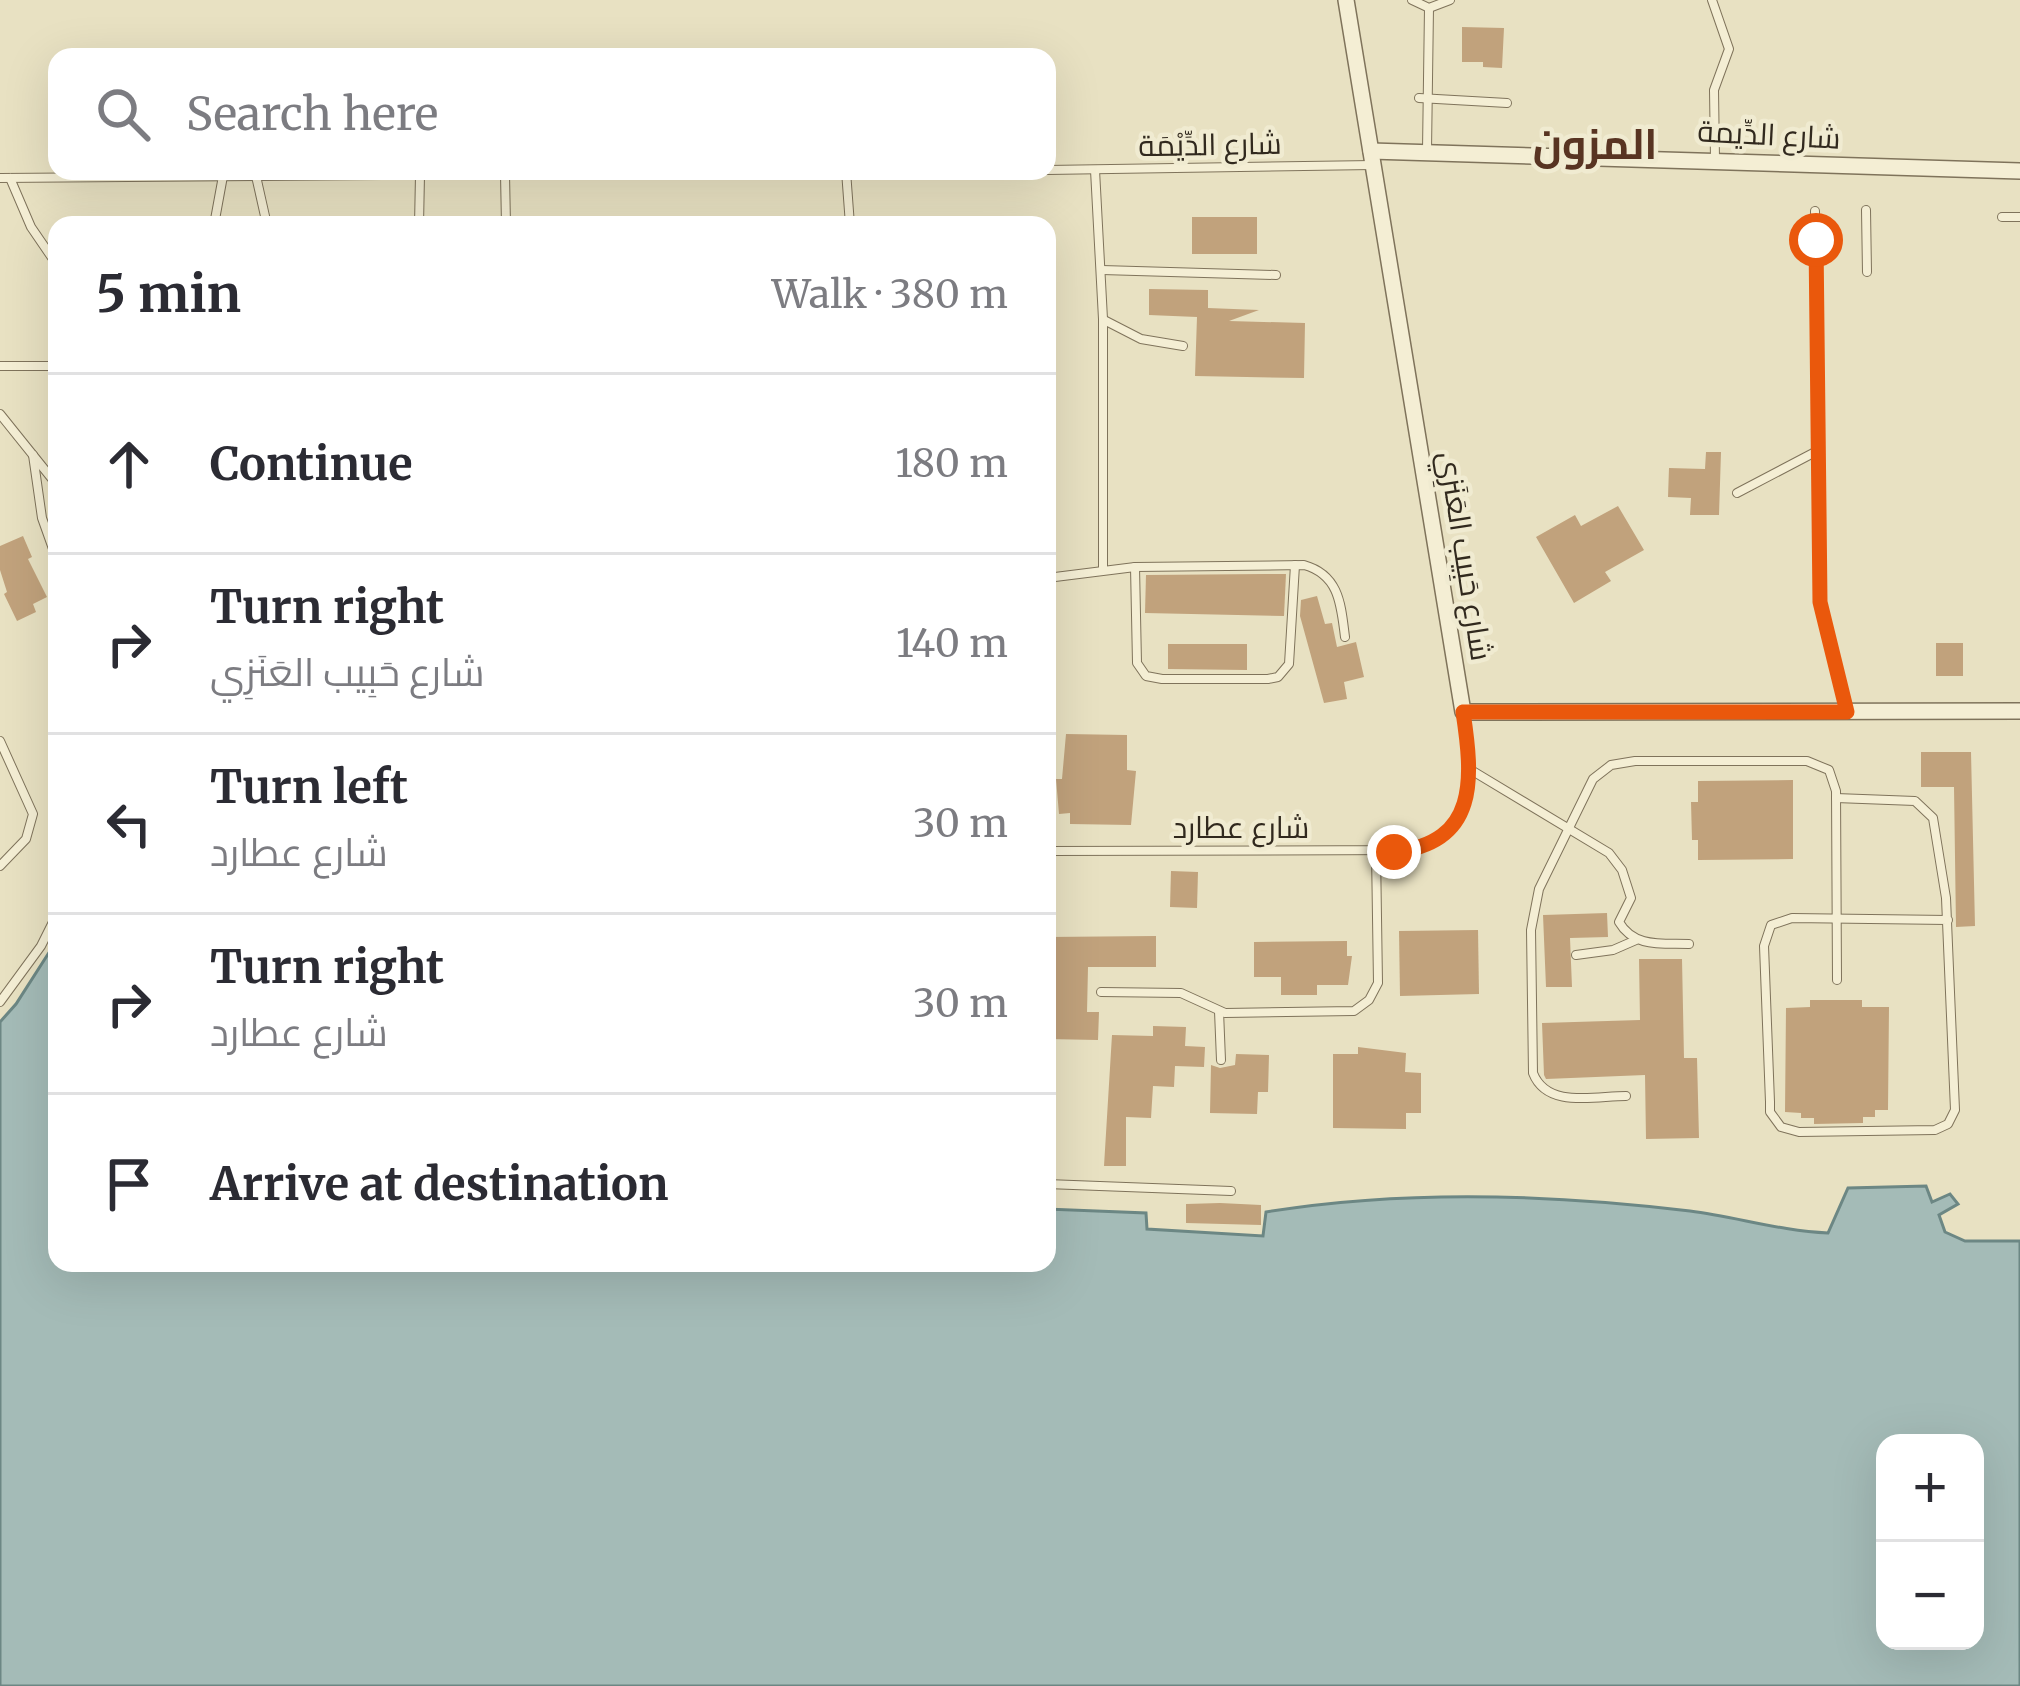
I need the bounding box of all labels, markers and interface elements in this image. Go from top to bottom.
search box [48,48,1056,180]
icon: search [90,81,156,147]
text: Search here [186,86,438,142]
street label: شارع الدِّيمة [1696,111,1842,159]
district label: المزون [1533,118,1657,170]
street label: شارع الدِّيْمَة [1138,124,1282,166]
route start [1789,213,1843,267]
text: 5 min [96,262,241,326]
text: Walk · 380 m [772,270,1008,319]
icon: ahead [96,431,162,497]
text: Continue [210,436,412,492]
text: 180 m [895,439,1008,488]
street label: شارع حَبِيب العَنَزِي [1426,449,1501,664]
text: Turn right [210,579,444,635]
icon: right [96,611,162,677]
text: 140 m [896,619,1008,668]
text: شارع حَبِيب العَنَزِي [210,648,485,697]
text: Turn left [210,759,408,815]
icon: left [96,791,162,857]
text: 30 m [913,799,1008,848]
street label: شارع عطارد [1173,808,1309,848]
route end [1367,825,1421,879]
text: شارع عطارد [210,828,388,877]
text: Turn right [210,939,444,995]
icon: right [96,971,162,1037]
text: 30 m [913,979,1008,1028]
text: شارع عطارد [210,1008,388,1057]
icon: arrive [96,1151,162,1217]
text: Arrive at destination [210,1156,668,1212]
map controls [1876,1434,1984,1650]
button: + [1876,1434,1984,1542]
button: − [1876,1542,1984,1650]

